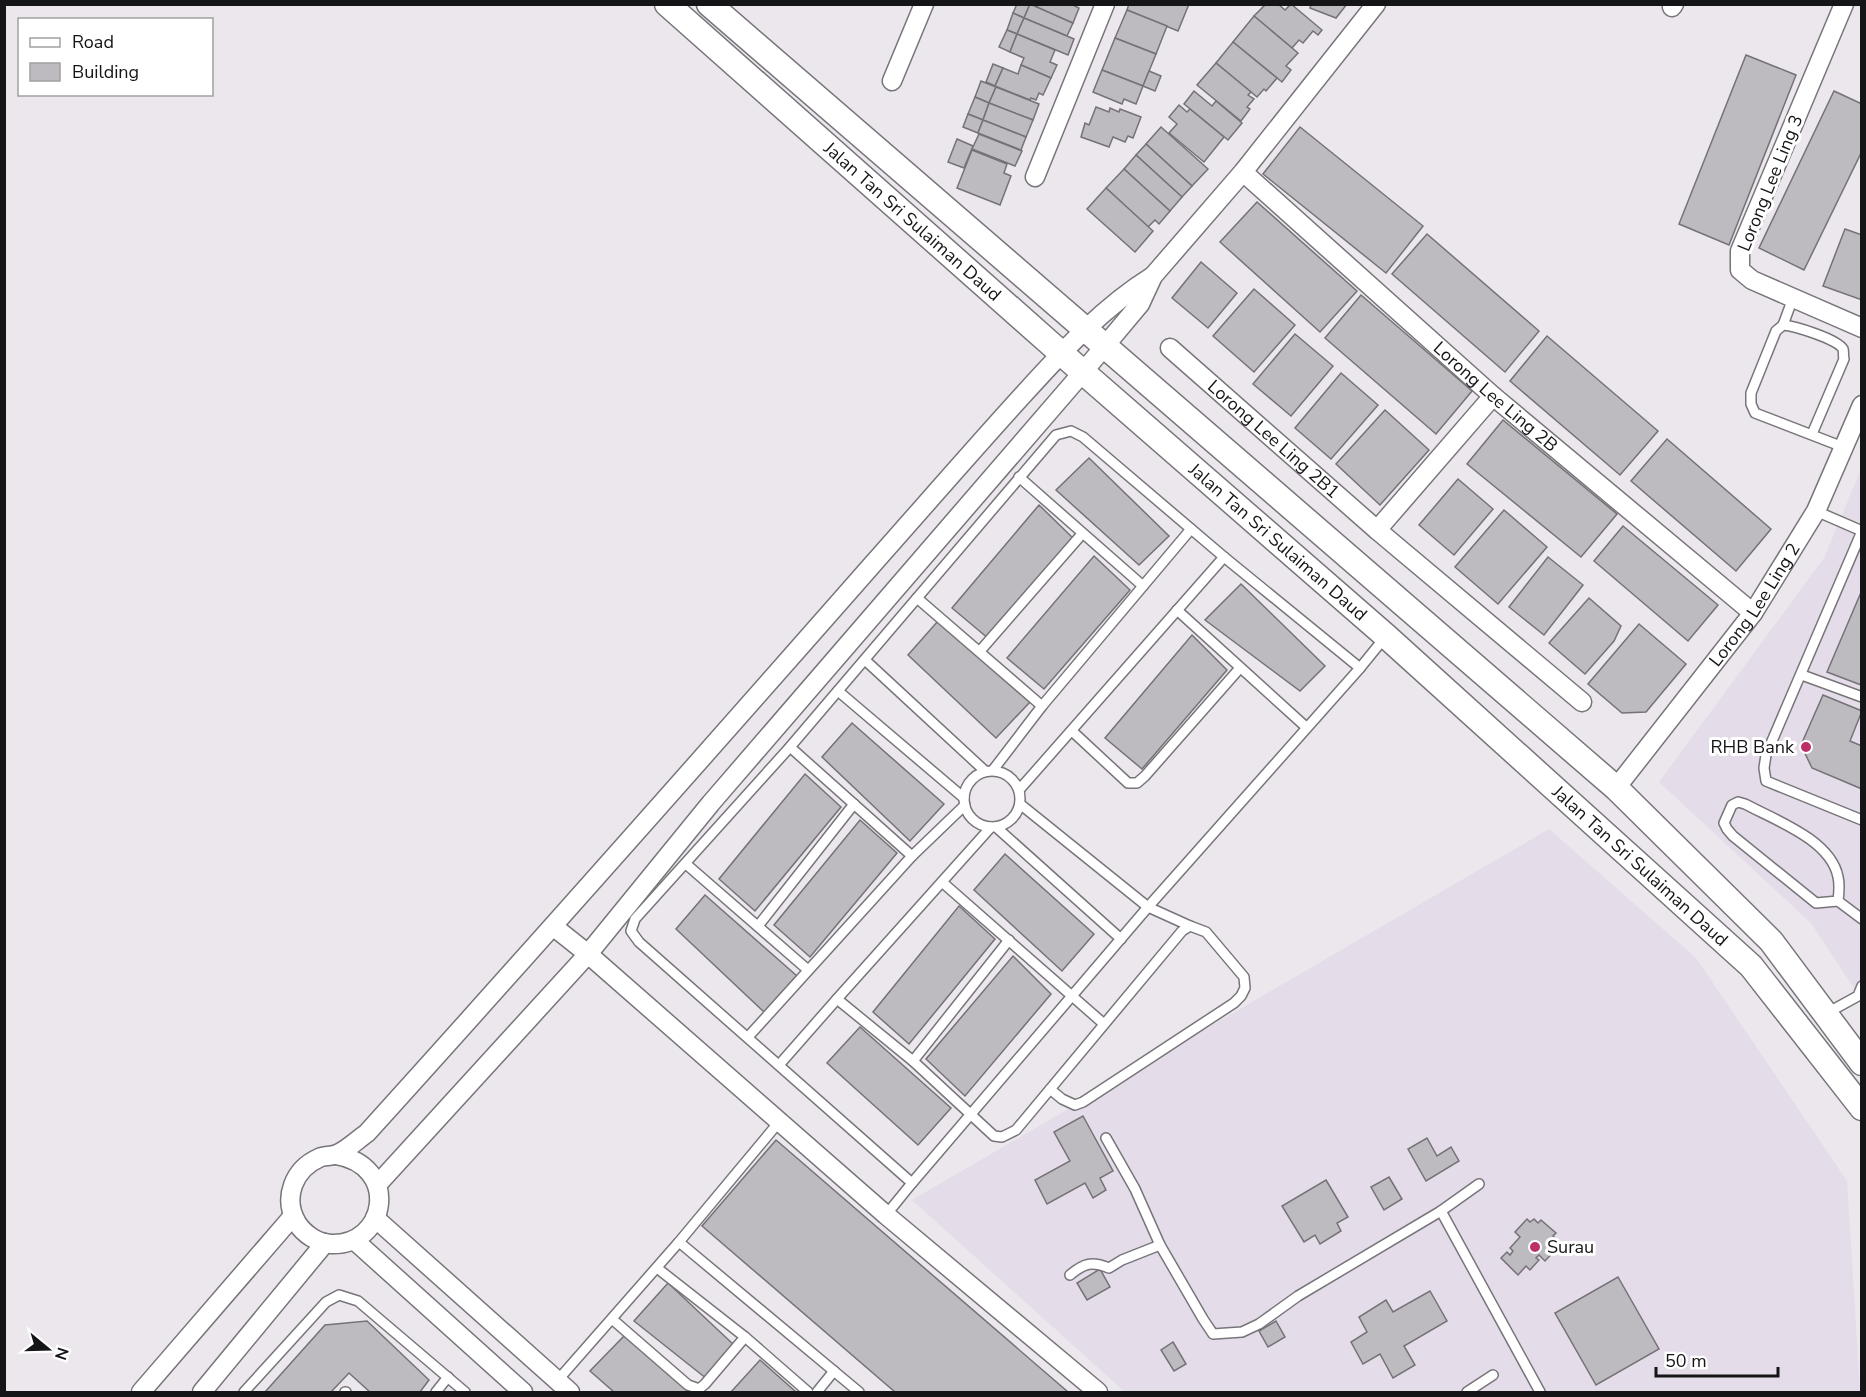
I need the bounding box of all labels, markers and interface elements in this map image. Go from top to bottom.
legend [18,18,213,96]
text: Road [72,30,114,54]
text: Building [72,60,139,84]
street label: Lorong Lee Ling 3 [1732,111,1808,255]
street label: Jalan Tan Sri Sulaiman Daud [818,136,1006,306]
street label: Lorong Lee Ling 2B [1428,336,1563,457]
street label: Lorong Lee Ling 2B1 [1203,375,1345,504]
street label: Jalan Tan Sri Sulaiman Daud [1183,457,1372,626]
street label: Lorong Lee Ling 2 [1704,538,1805,671]
place label: RHB Bank [1711,735,1795,759]
marker: RHB Bank [1799,740,1813,754]
street label: Jalan Tan Sri Sulaiman Daud [1546,779,1733,952]
place label: Surau [1547,1235,1594,1259]
marker: Surau [1528,1240,1542,1254]
north arrow [18,1319,78,1379]
scale bar [1656,1340,1778,1378]
text: N [49,1344,74,1363]
text: 50 m [1665,1349,1707,1373]

